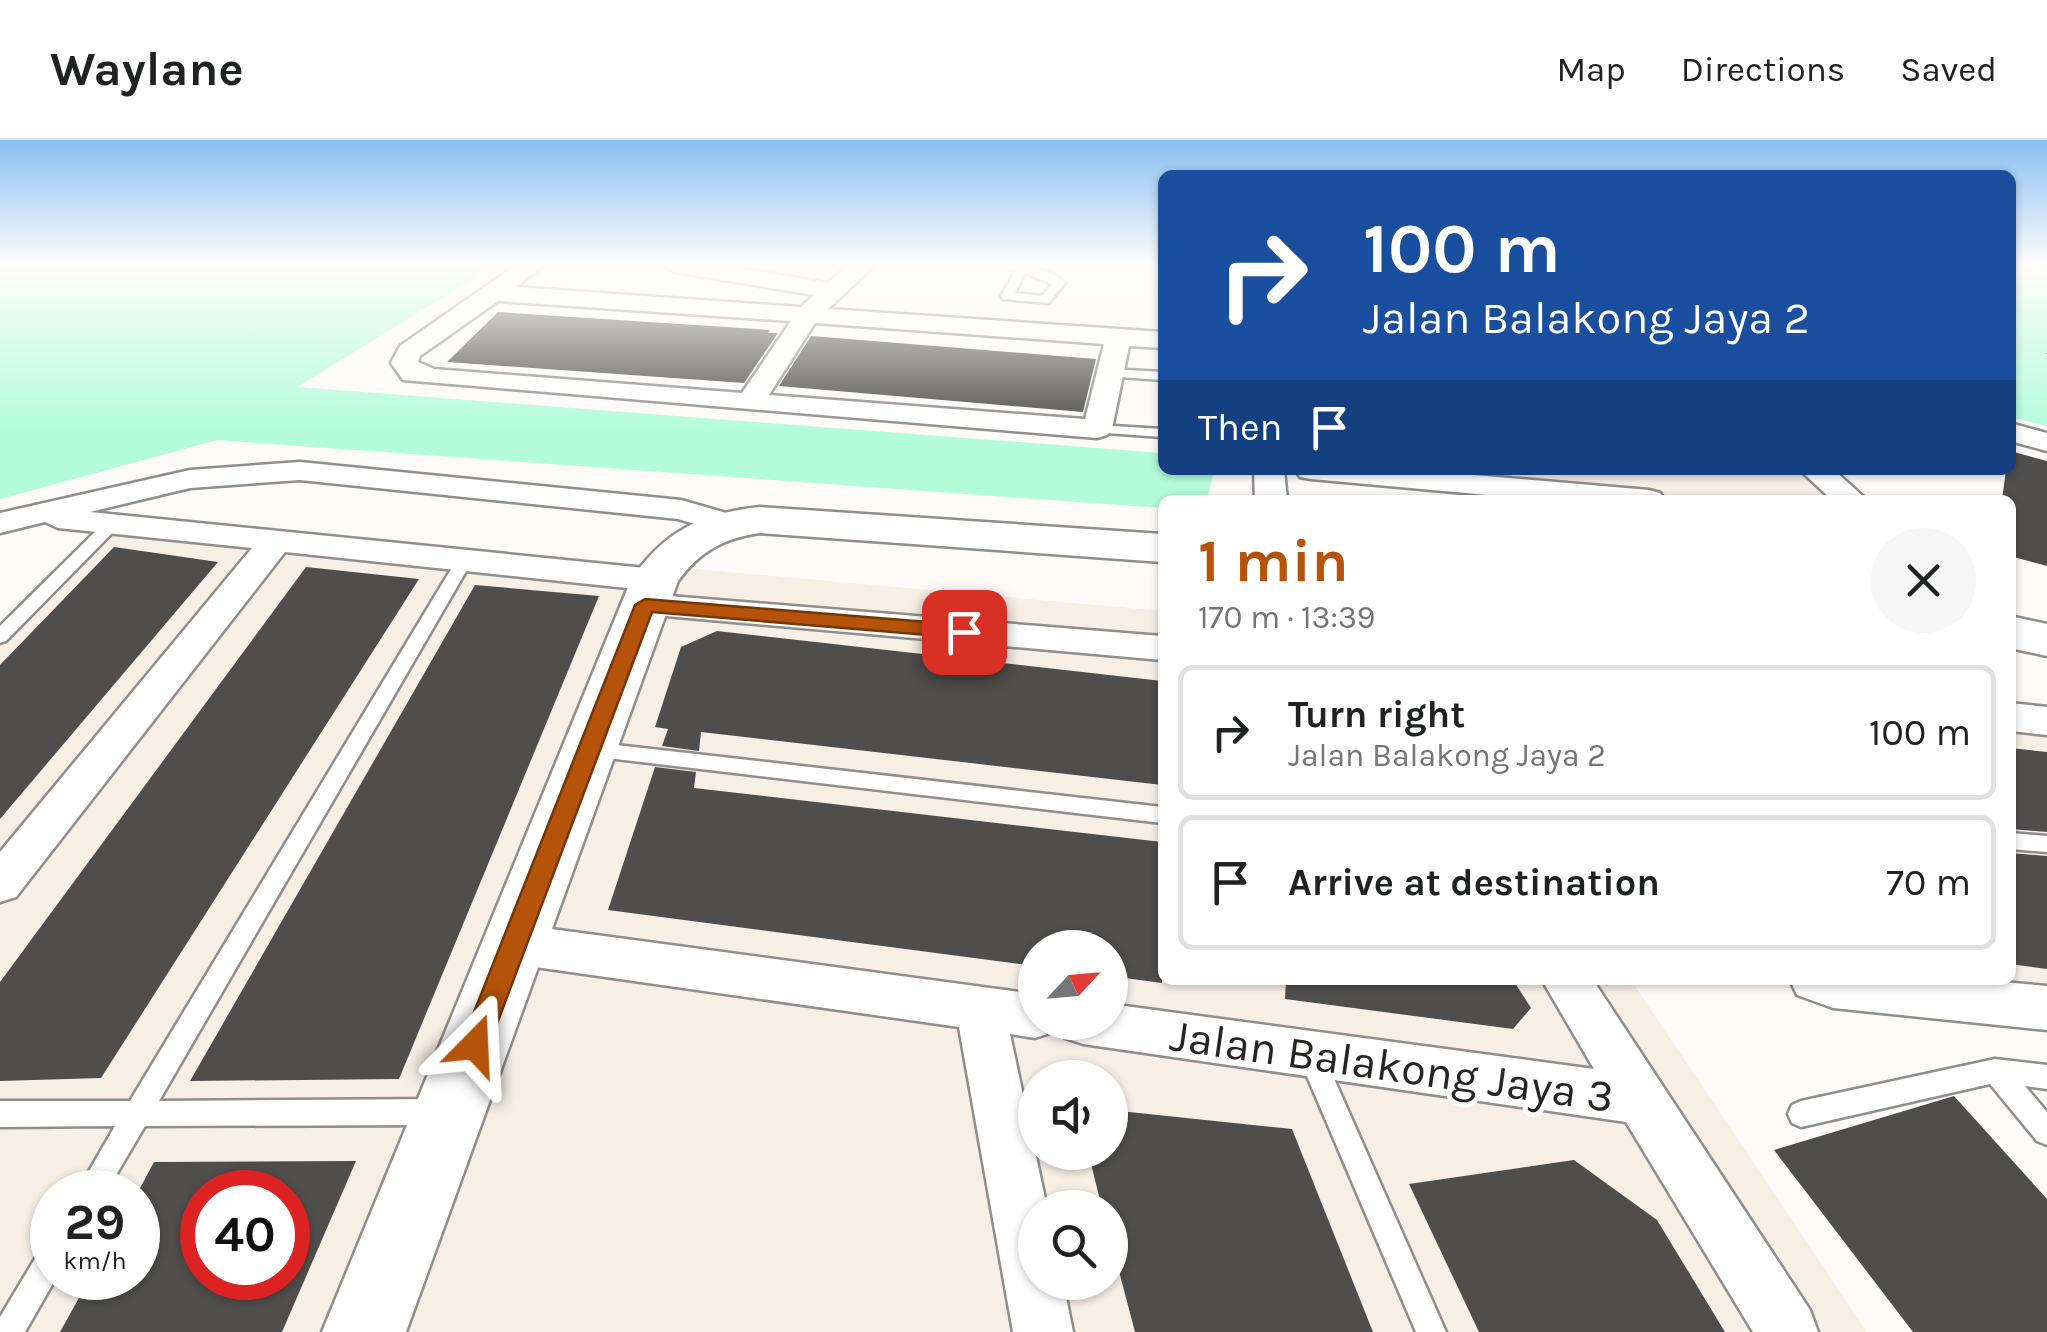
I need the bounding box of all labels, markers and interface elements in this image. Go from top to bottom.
text: Waylane [50,41,244,97]
text: Map [1556,49,1626,90]
text: Directions [1681,49,1845,90]
text: Saved [1900,49,1997,90]
text: 100 m [1363,208,1561,290]
icon: right [1198,210,1328,340]
text: Jalan Balakong Jaya 2 [1363,292,1810,344]
icon: arrive [1302,400,1357,455]
text: Then [1198,405,1282,450]
text: 1 min [1198,526,1349,596]
button: close [1871,528,1976,633]
pin [922,590,1007,675]
text: 170 m · 13:39 [1198,599,1375,636]
icon: arrive [937,605,992,660]
text: Turn right [1288,692,1465,737]
icon: right [1203,705,1258,760]
text: 100 m [1869,710,1971,755]
text: Jalan Balakong Jaya 2 [1288,737,1606,774]
icon: arrive [1203,855,1258,910]
text: Arrive at destination [1288,860,1660,905]
text: 70 m [1886,860,1971,905]
north arrow [1018,930,1128,1040]
map controls [1018,930,1128,1300]
position arrow [423,993,527,1097]
street label: Jalan Balakong Jaya 3 [1167,1009,1617,1124]
button: sound [1018,1060,1128,1170]
speed limit sign: 40 [180,1170,310,1300]
button: search [1018,1190,1128,1300]
text: 29 [65,1193,125,1252]
text: km/h [63,1246,127,1275]

